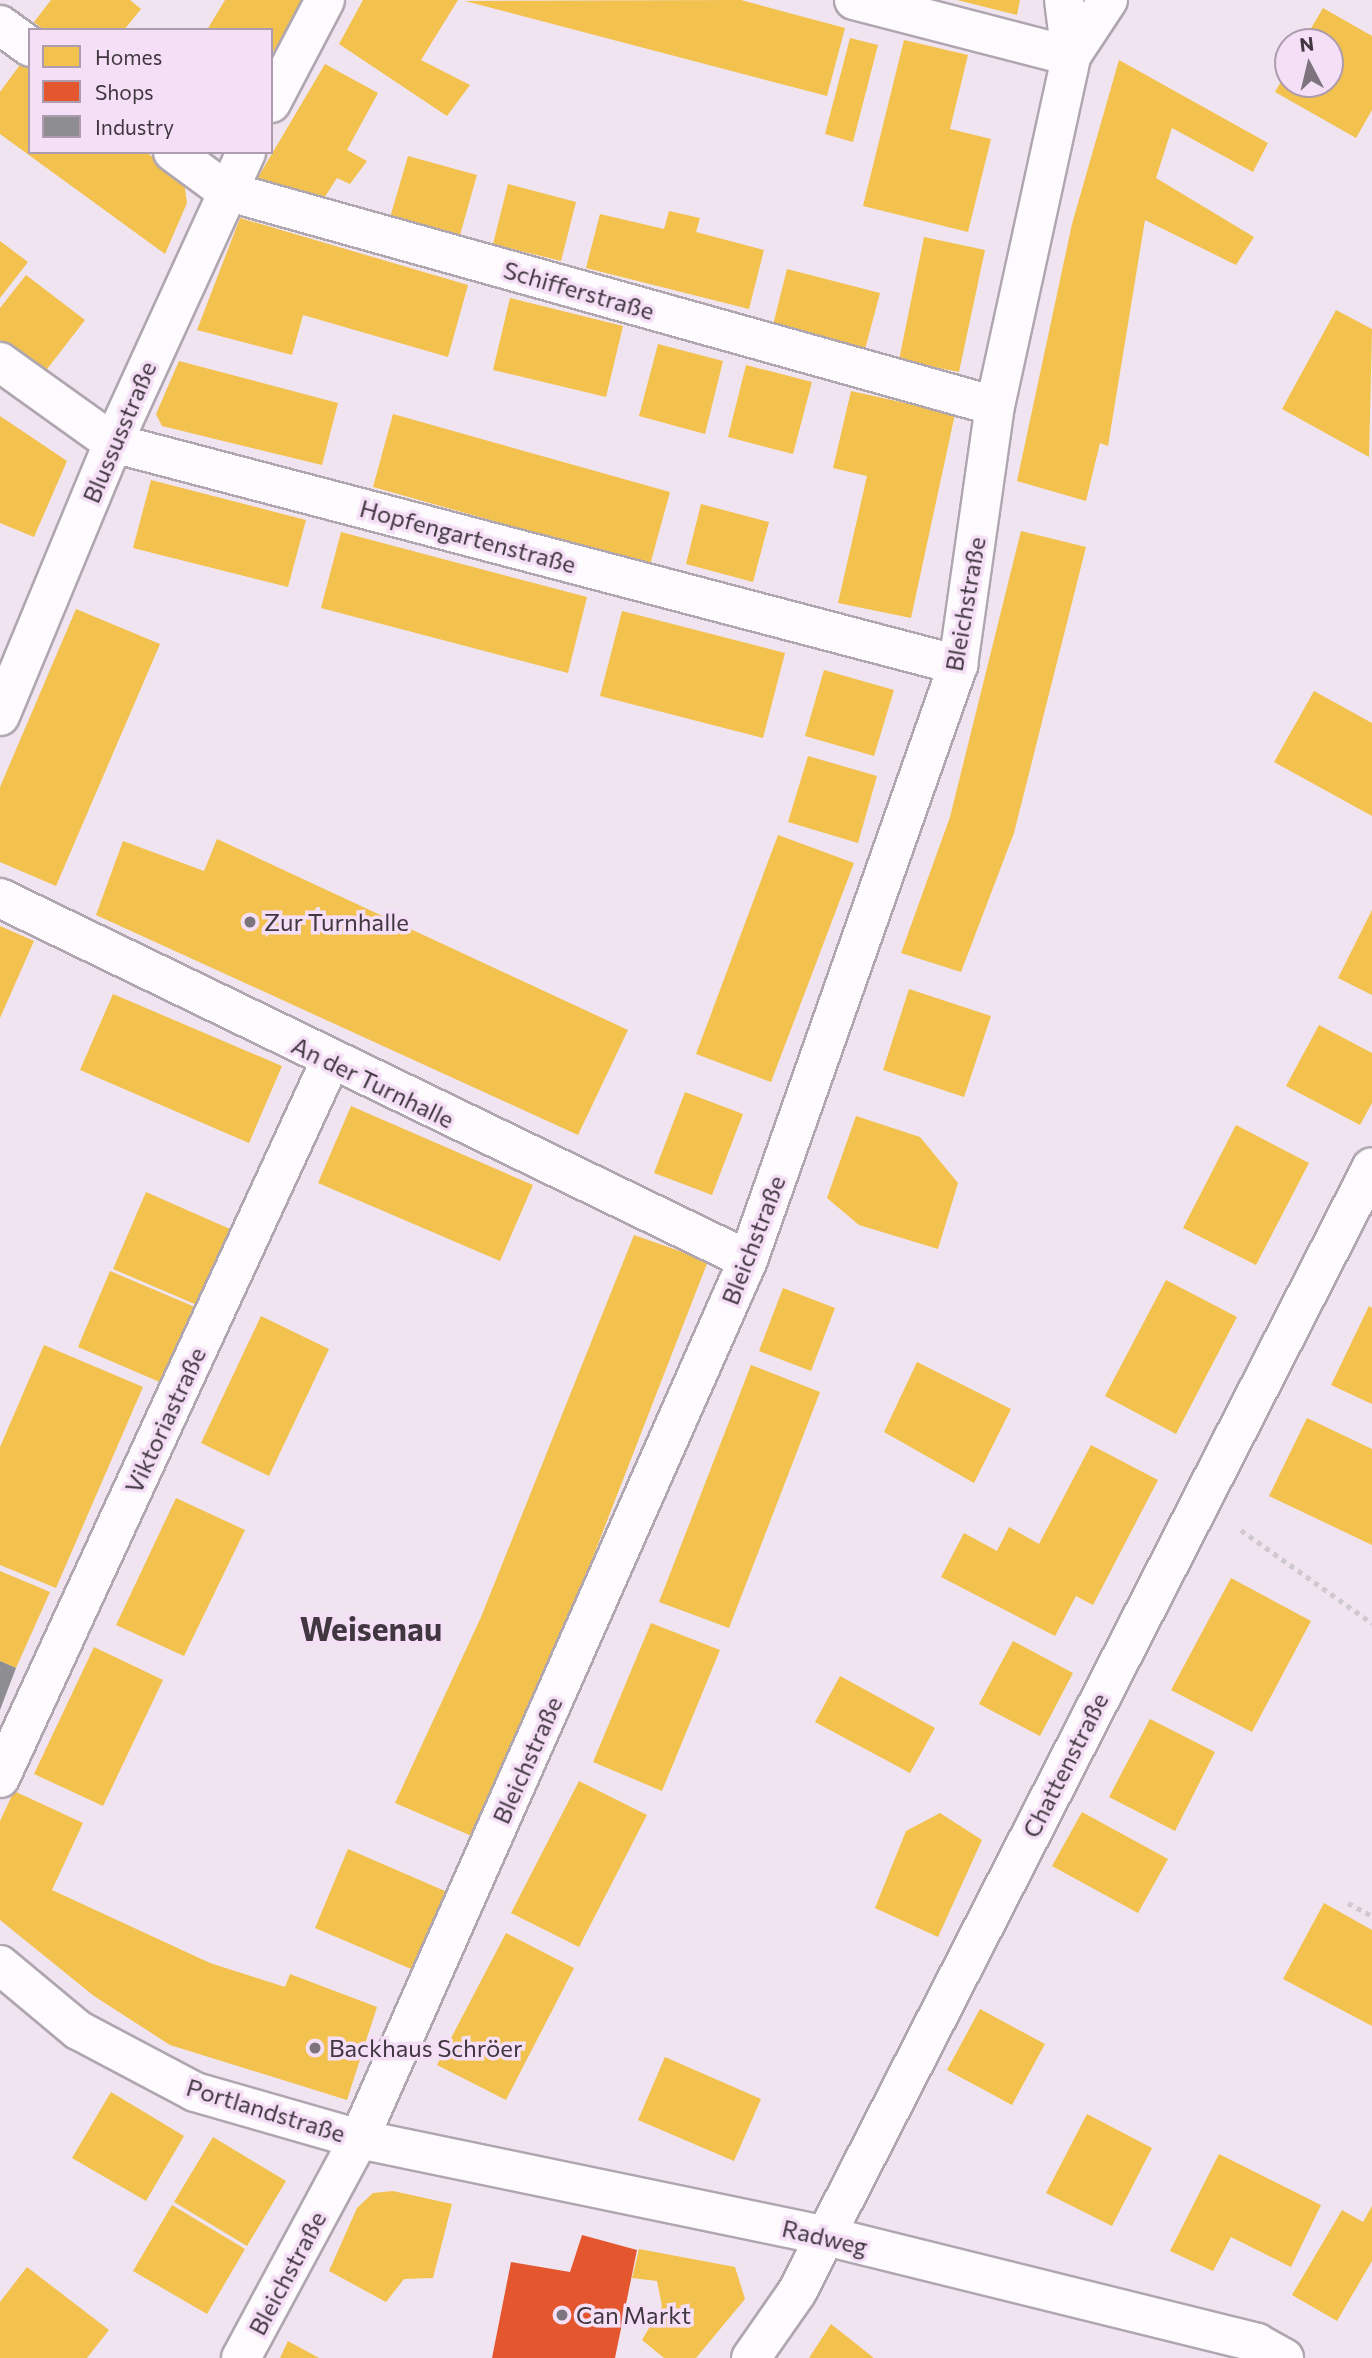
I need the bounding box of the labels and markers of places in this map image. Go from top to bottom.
place label: Zur Turnhalle [264,908,409,936]
marker: Zur Turnhalle [242,914,258,930]
place label: Backhaus Schröer [329,2034,523,2062]
marker: Backhaus Schröer [307,2040,323,2056]
place label: Can Markt [576,2301,691,2329]
marker: Can Markt [554,2307,570,2323]

